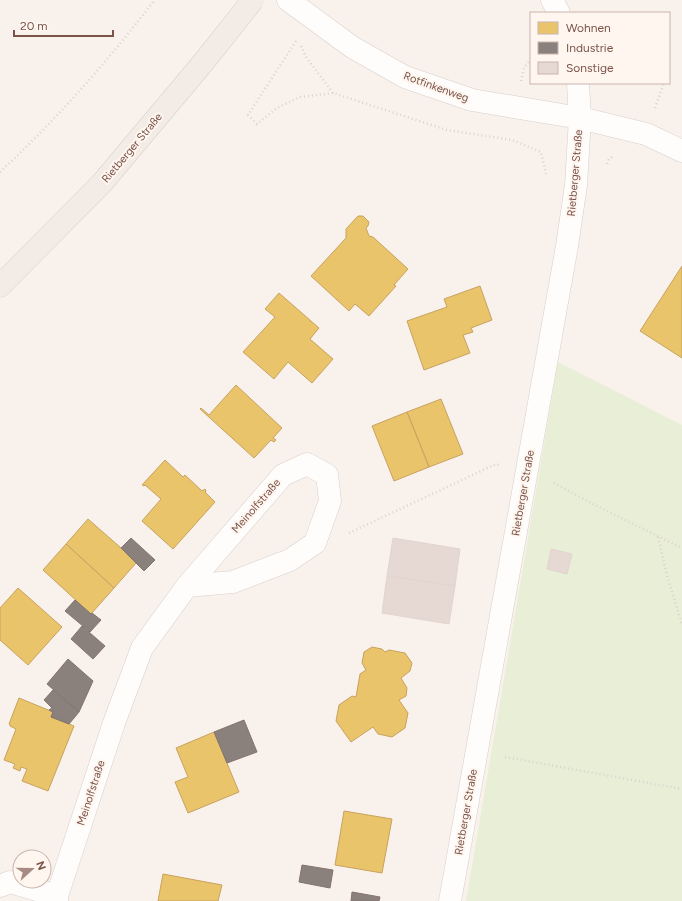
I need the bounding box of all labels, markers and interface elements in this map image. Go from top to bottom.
scale bar [14,12,113,38]
legend [530,12,670,84]
text: 20 m [20,19,48,33]
text: Wohnen [566,21,611,35]
text: Industrie [566,41,614,55]
text: Sonstige [566,61,614,75]
street label: Rotfinkenweg [402,69,470,105]
street label: Rietberger Straße [99,110,165,186]
street label: Rietberger Straße [565,129,585,217]
street label: Rietberger Straße [509,449,537,537]
street label: Meinolfstraße [229,476,283,536]
street label: Meinolfstraße [74,759,108,827]
street label: Rietberger Straße [452,768,480,856]
north arrow [12,849,52,889]
text: N [33,859,48,872]

